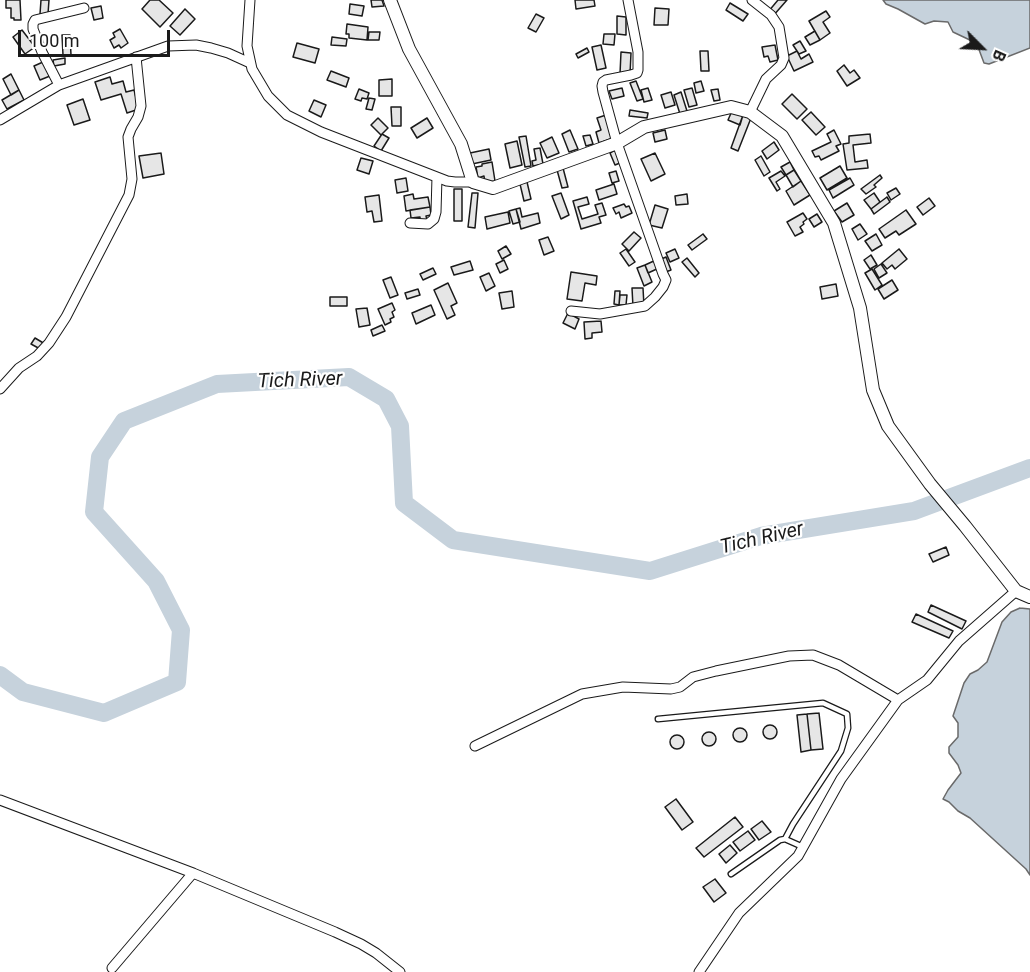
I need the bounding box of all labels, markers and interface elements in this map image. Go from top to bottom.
scale bar [21,18,172,56]
north arrow [952,18,1012,78]
text: 100 m [29,30,80,51]
text: B [988,47,1010,64]
water label: Tich River [257,368,343,394]
water label: Tich River [718,518,806,560]

